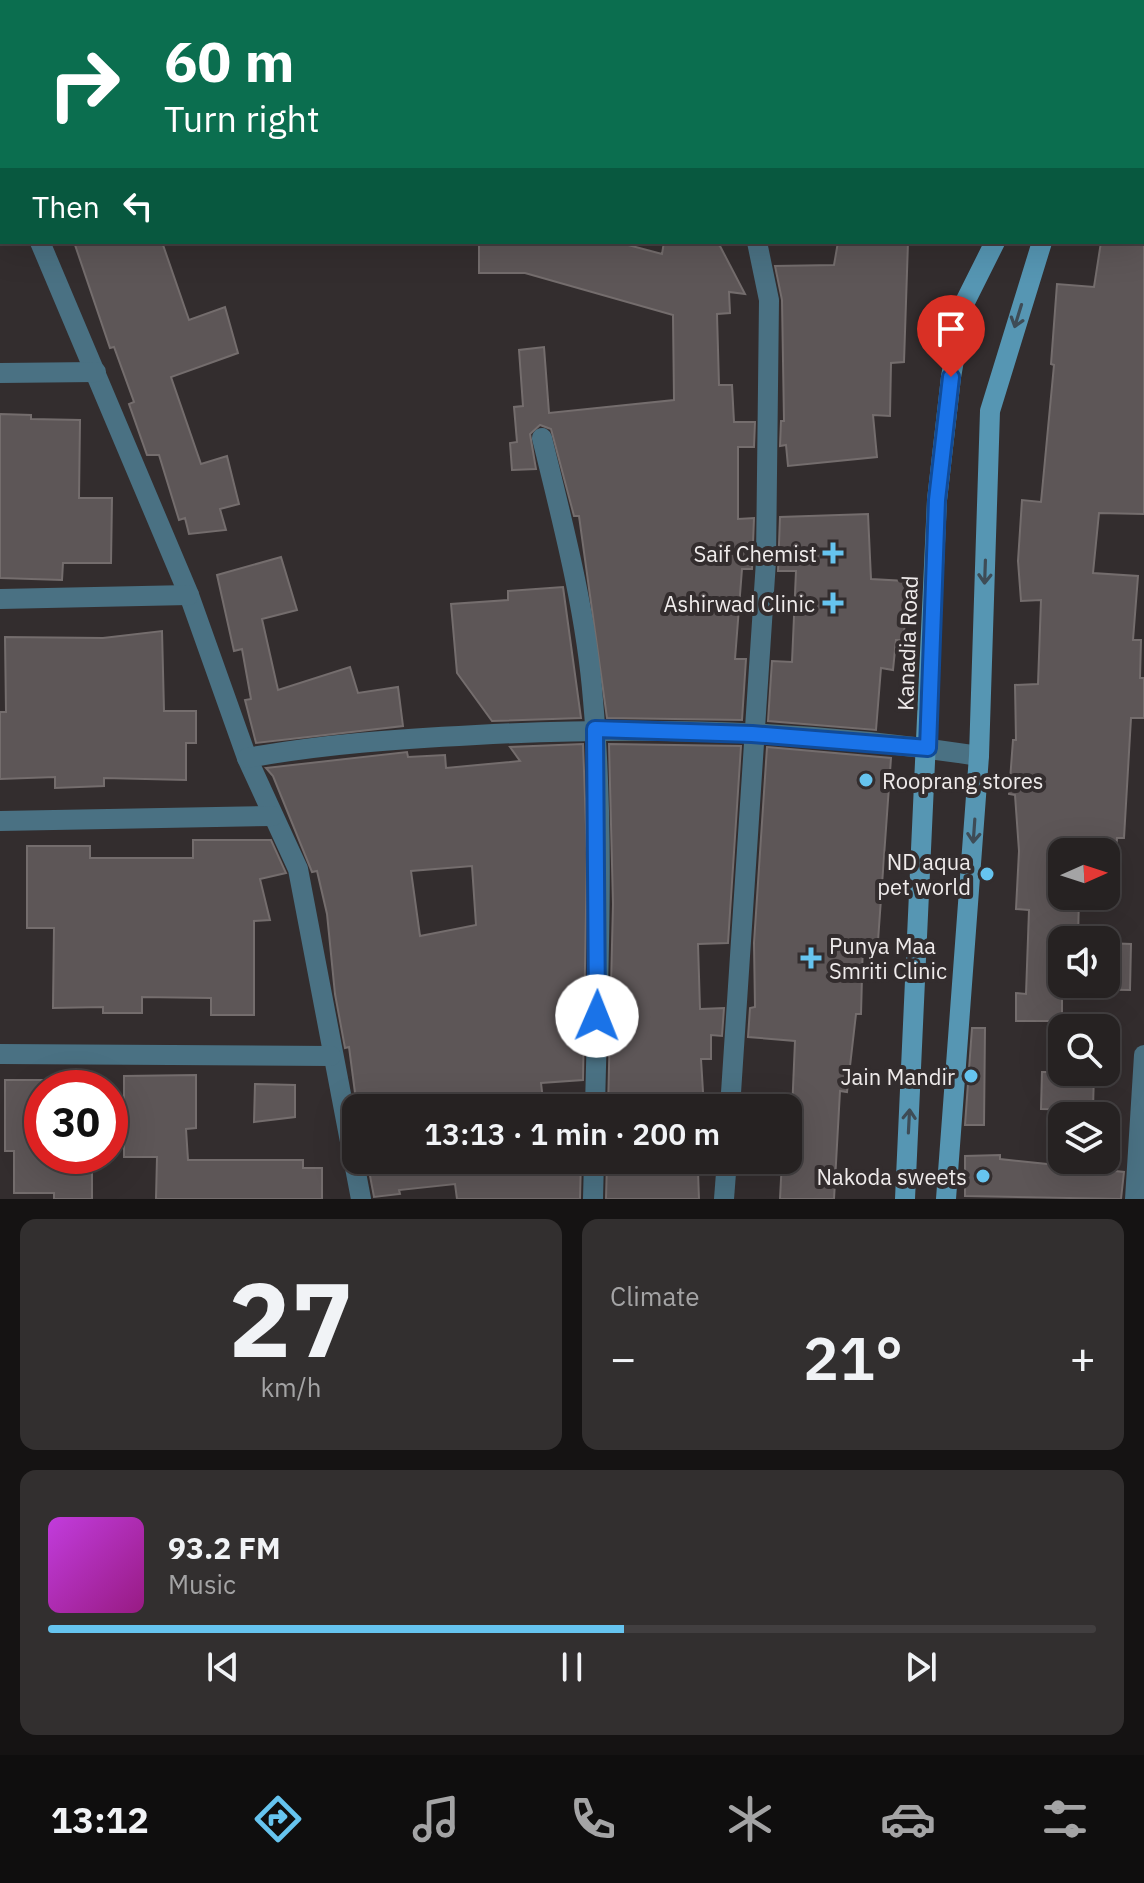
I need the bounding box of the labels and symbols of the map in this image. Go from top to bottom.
pin [917,295,985,377]
one-way arrow [1010,302,1025,328]
place label: Saif Chemist [693,539,817,568]
marker: Saif Chemist [824,544,842,562]
one-way arrow [977,558,992,585]
street label: Kanadia Road [890,575,924,711]
place label: Ashirwad Clinic [663,589,815,618]
marker: Ashirwad Clinic [822,592,844,614]
place label: Rooprang stores [882,766,1043,795]
marker: Rooprang stores [857,771,875,789]
one-way arrow [966,817,981,844]
north arrow [1048,838,1120,910]
place label: ND aqua pet world [877,847,971,901]
marker: ND aqua pet world [978,865,996,883]
place label: Punya Maa Smriti Clinic [829,931,947,985]
marker: Punya Maa Smriti Clinic [800,947,822,969]
position arrow [555,974,639,1058]
place label: Jain Mandir [840,1062,955,1091]
marker: Jain Mandir [962,1067,980,1085]
speed limit sign: 30 [24,1070,128,1174]
one-way arrow [902,1108,917,1135]
place label: Nakoda sweets [817,1162,967,1191]
marker: Nakoda sweets [974,1167,992,1185]

